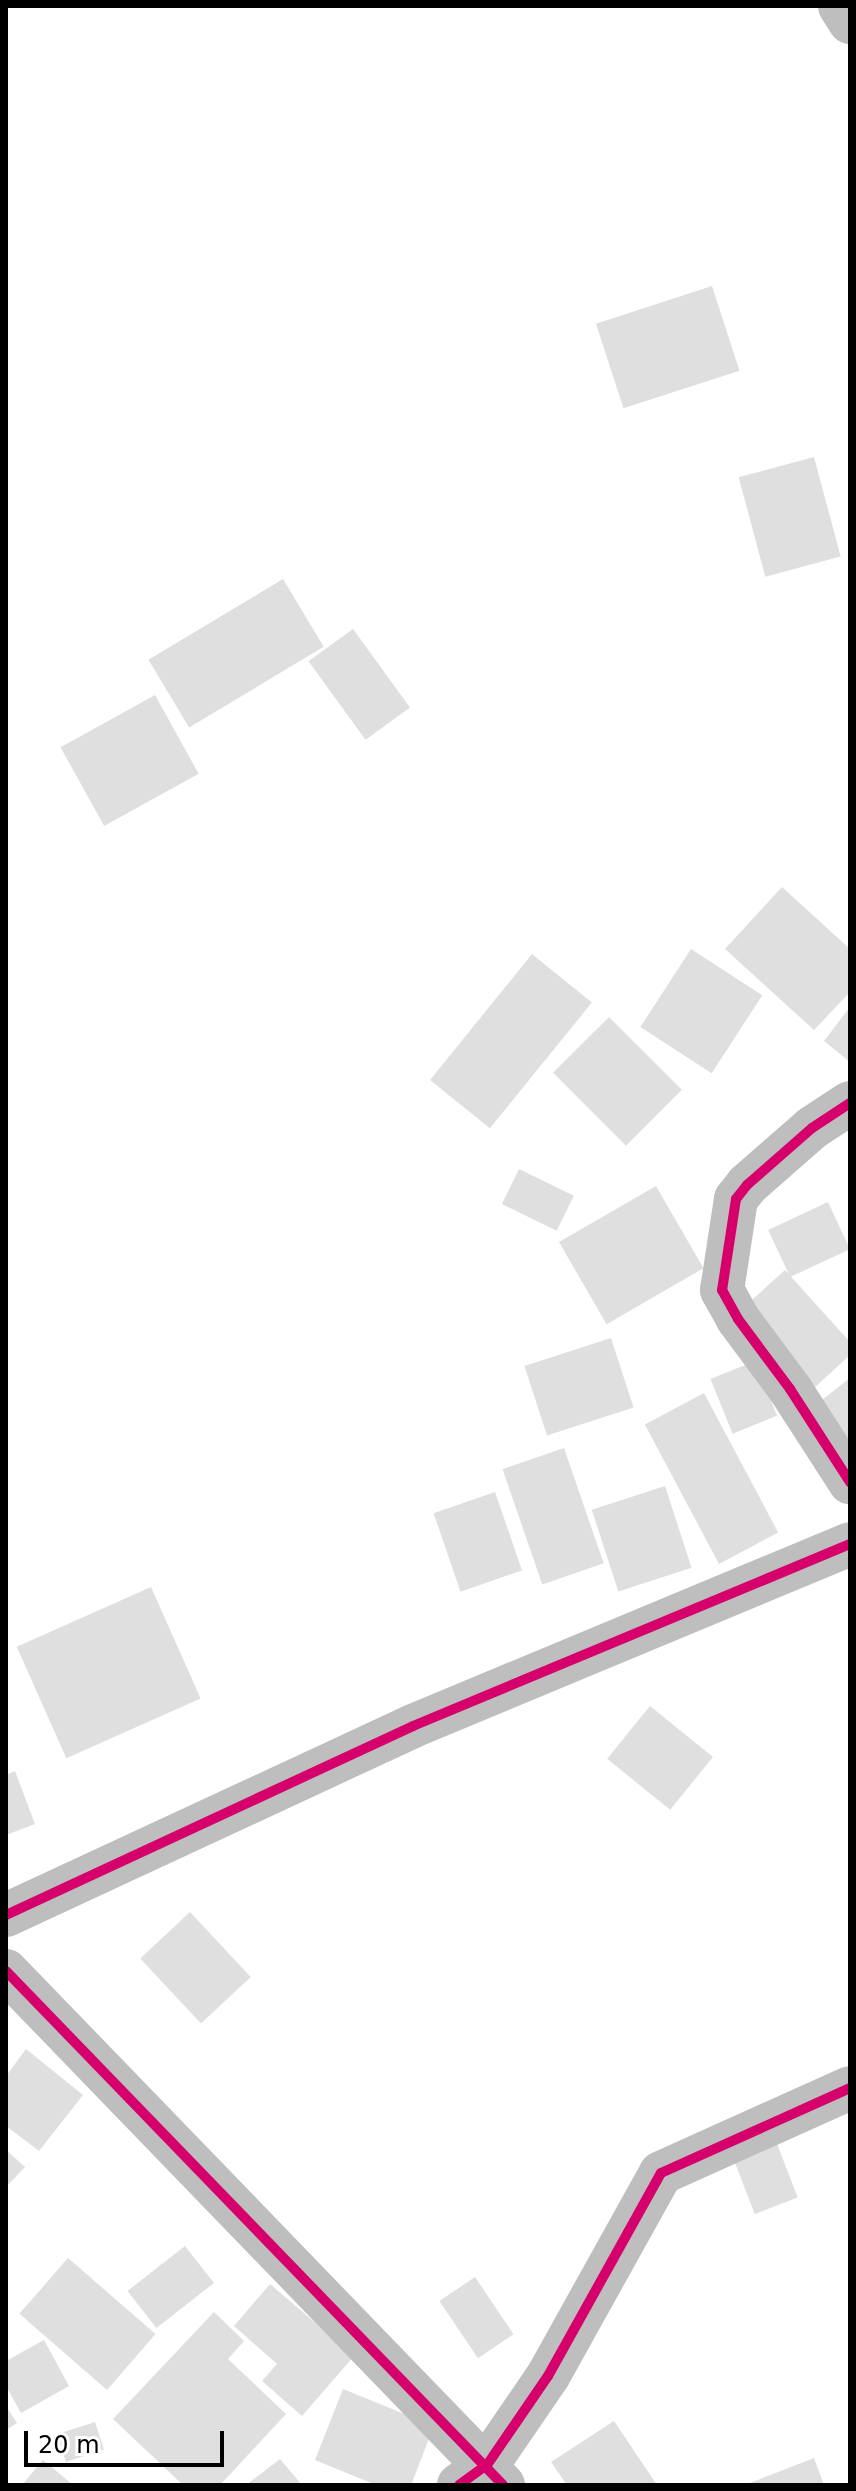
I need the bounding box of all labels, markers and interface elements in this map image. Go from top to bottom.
scale bar [28,2415,228,2465]
text: 20 m [38,2431,100,2459]

